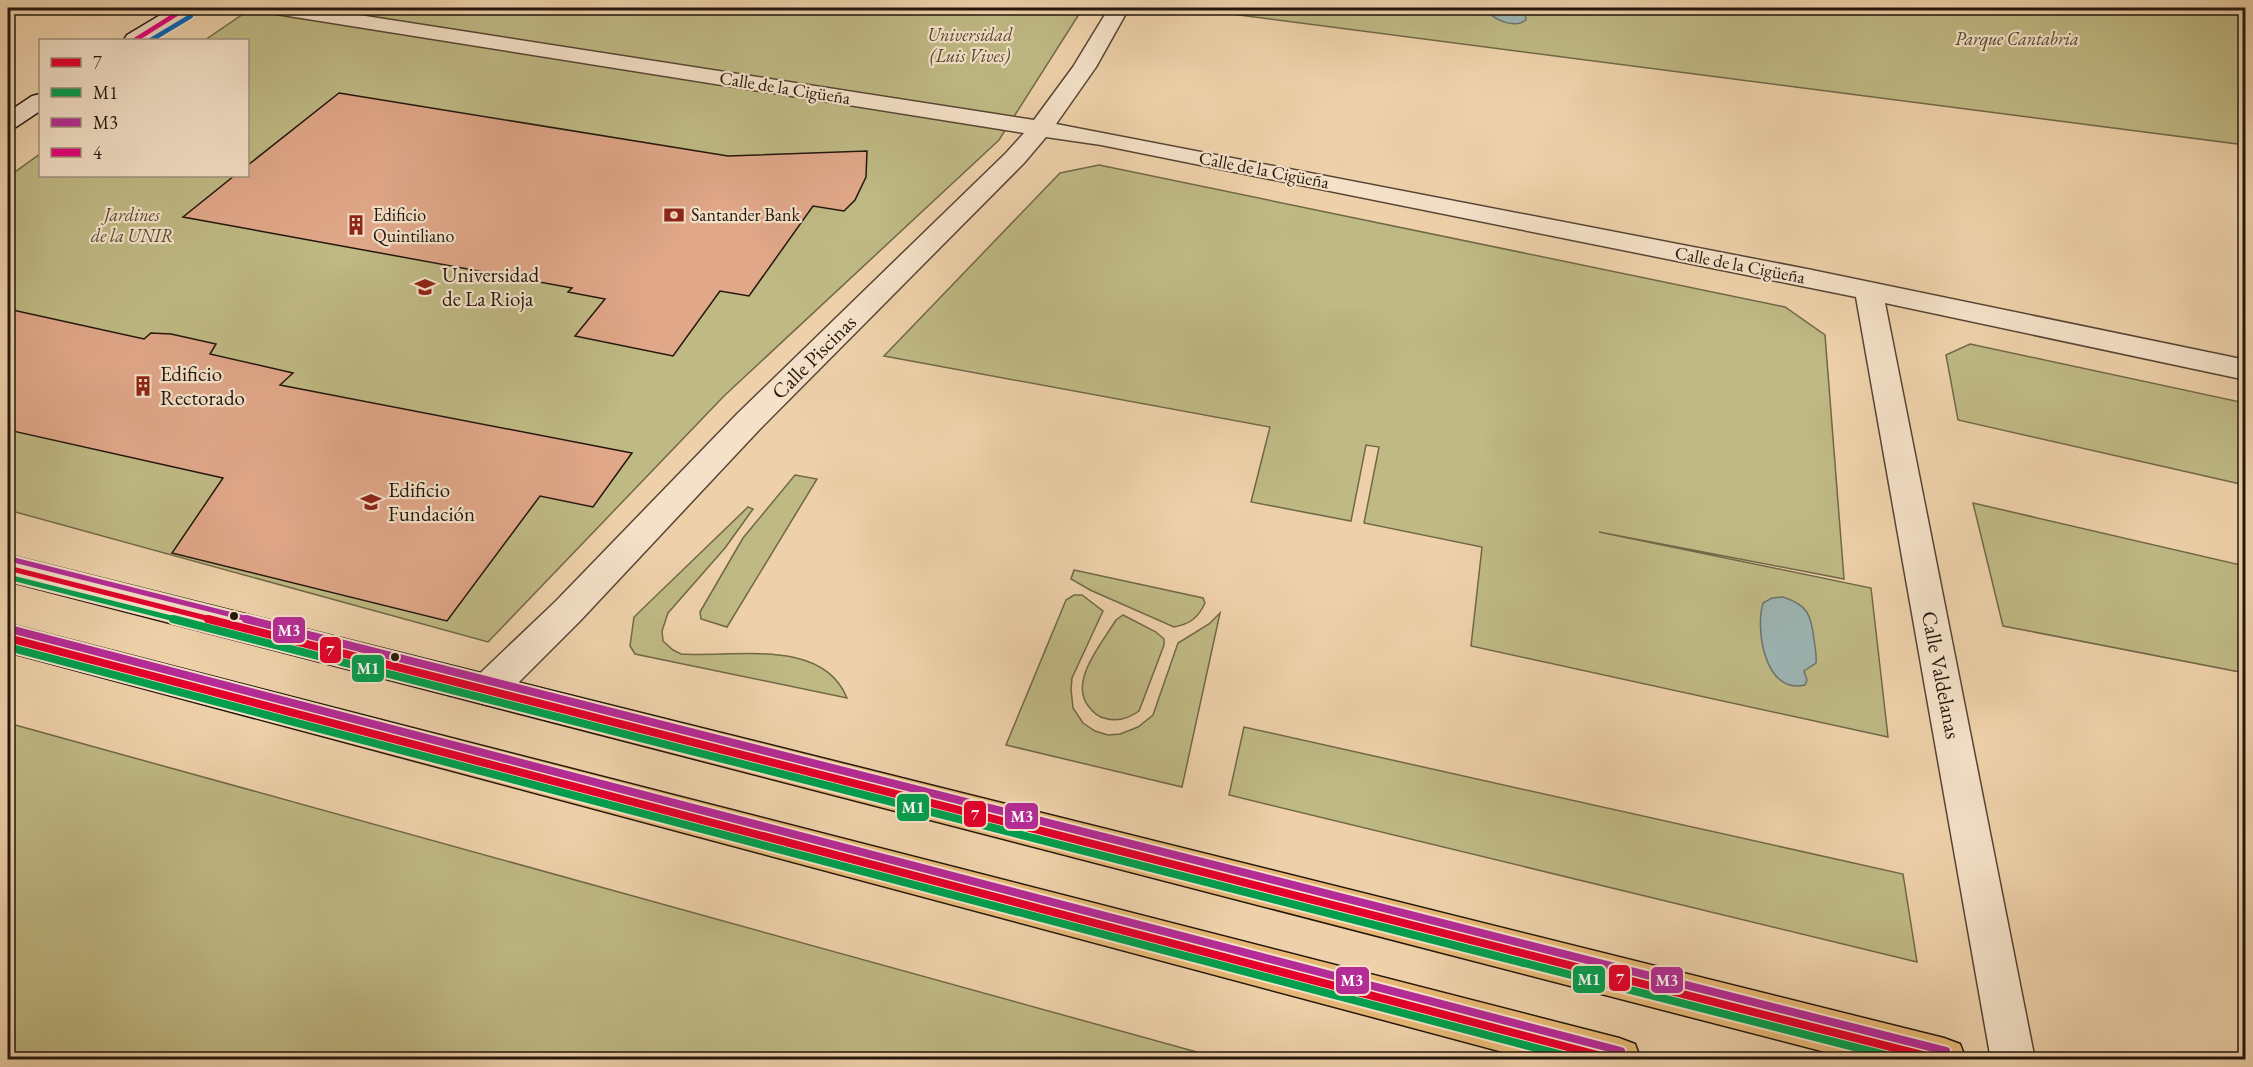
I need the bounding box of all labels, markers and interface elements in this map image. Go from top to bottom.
park label: Universidad (Luis Vives) [927,23,1013,67]
park label: Parque Cantabria [1955,27,2079,52]
legend [39,39,249,177]
text: 7 [93,51,102,74]
street label: Calle de la Cigüeña [718,66,853,109]
text: M1 [93,81,118,104]
text: M3 [93,111,118,134]
text: 4 [93,141,102,164]
street label: Calle de la Cigüeña [1197,146,1332,194]
park label: Jardines de la UNIR [91,203,173,247]
place label: Edificio Quintiliano [373,203,455,247]
bank icon: Santander Bank [662,203,686,227]
place label: Santander Bank [691,203,800,226]
building icon: Edificio Quintiliano [344,213,368,237]
street label: Calle de la Cigüeña [1673,241,1808,289]
place label: Universidad de La Rioja [442,261,540,312]
school or university icon: Universidad de La Rioja [413,275,437,299]
street label: Calle Piscinas [765,308,862,405]
place label: Edificio Rectorado [160,360,245,411]
building icon: Edificio Rectorado [131,374,155,398]
place label: Edificio Fundación [388,476,475,527]
school or university icon: Edificio Fundación [359,490,383,514]
street label: Calle Valdelanas [1916,609,1967,741]
unlabelled marker [228,610,240,622]
line badge: M3 [272,616,306,644]
text: M3 [277,620,301,641]
line badge: 7 [319,636,342,664]
text: 7 [326,640,335,661]
unlabelled marker [389,651,401,663]
line badge: M1 [351,654,385,683]
text: M1 [356,658,380,679]
line badge: M1 [896,793,930,822]
text: M1 [901,797,925,818]
line badge: 7 [963,800,987,828]
line badge: M3 [1004,802,1039,830]
text: 7 [971,804,980,825]
text: M3 [1010,806,1034,827]
line badge: 7 [1608,964,1631,992]
line badge: M1 [1572,965,1606,994]
line badge: M3 [1335,966,1370,995]
line badge: M3 [1650,966,1684,994]
text: 7 [1616,968,1625,989]
text: M1 [1577,969,1601,990]
text: M3 [1340,970,1364,991]
text: M3 [1655,970,1679,991]

